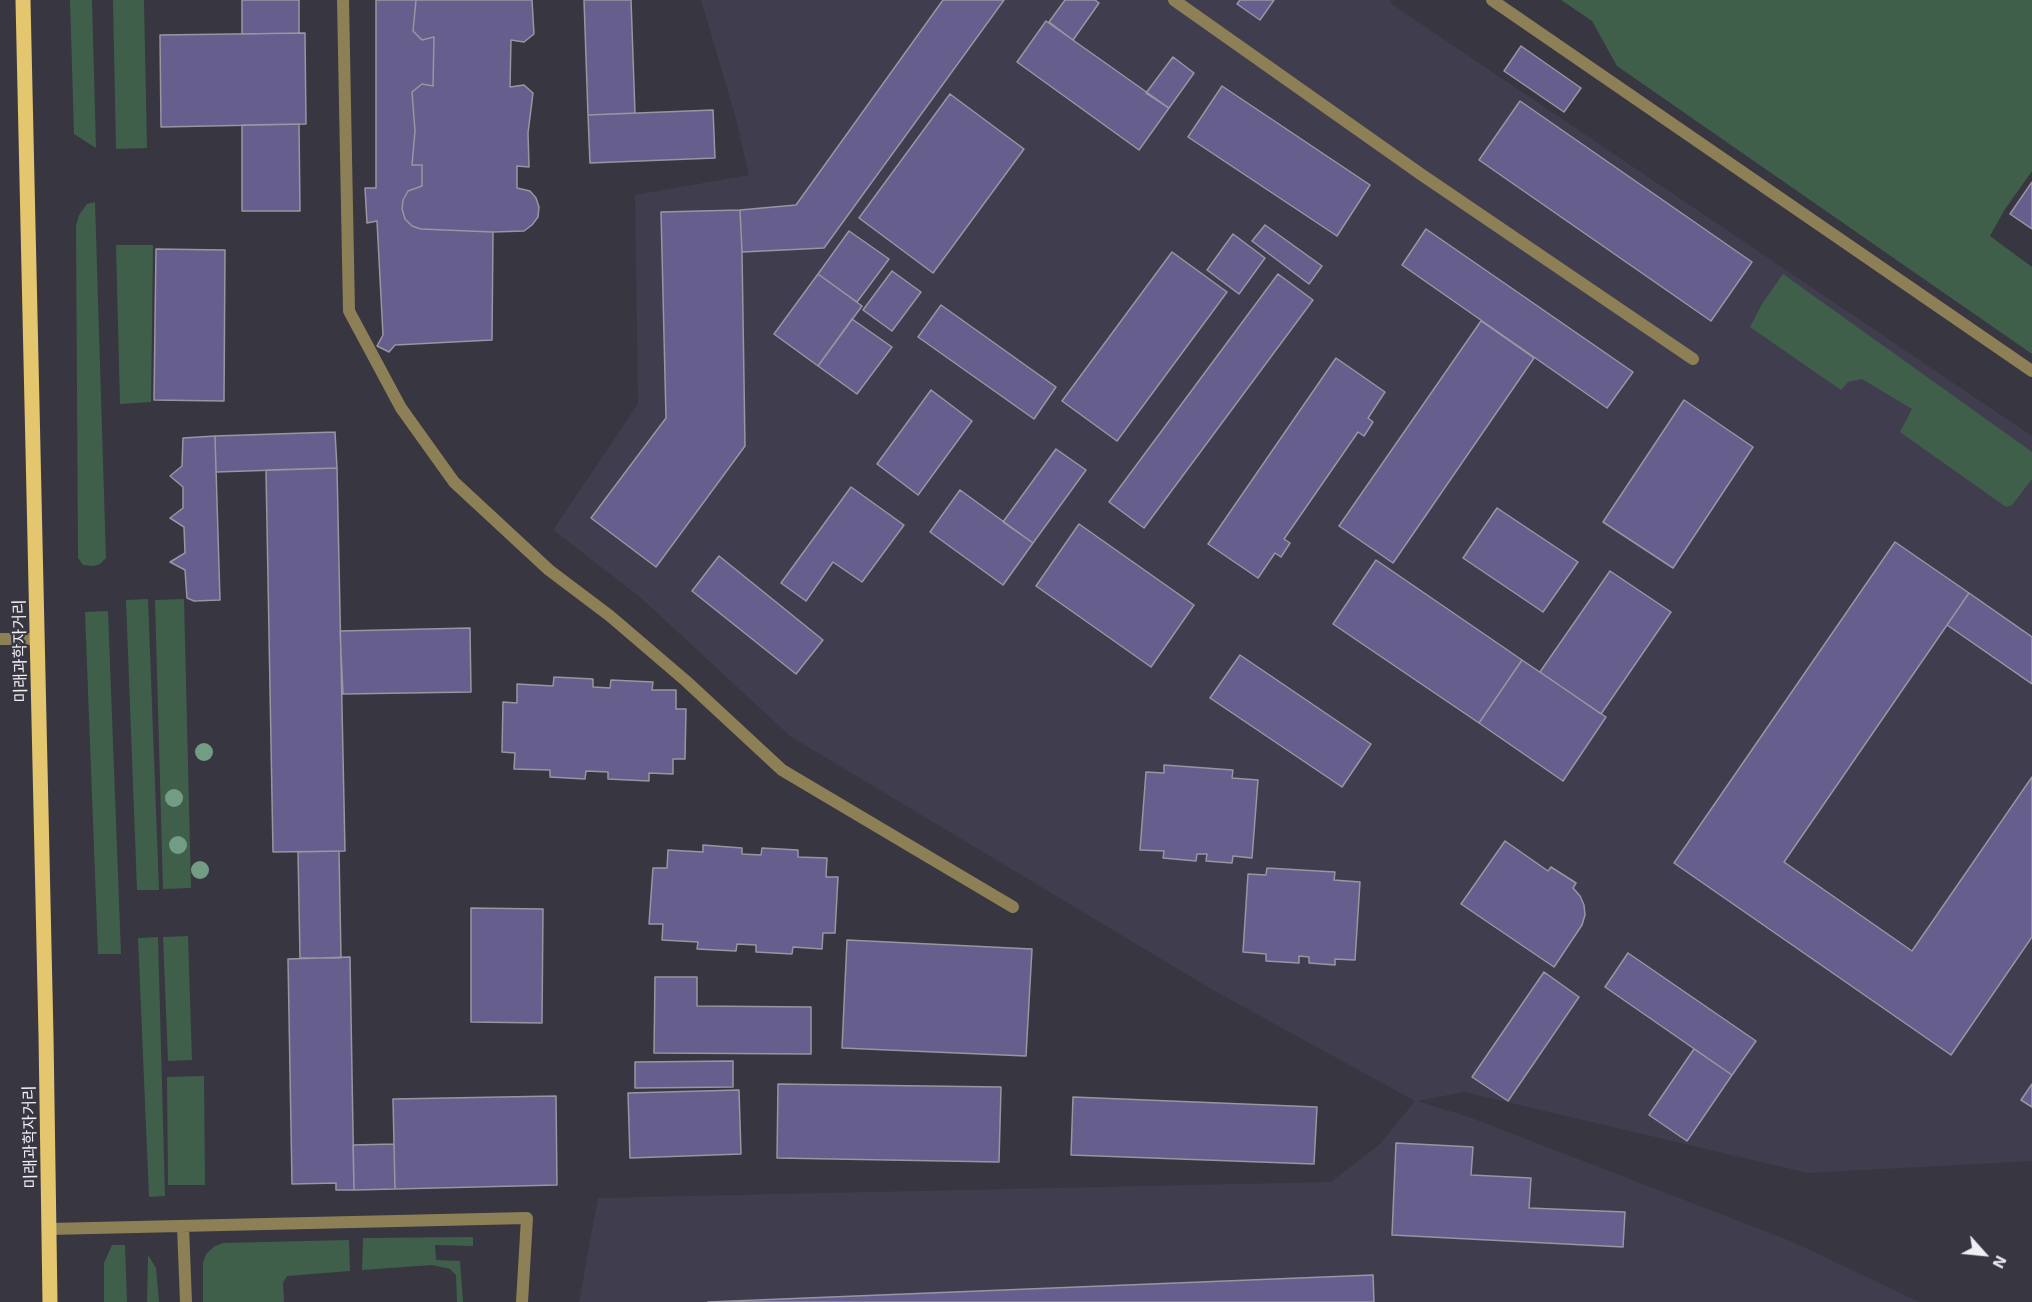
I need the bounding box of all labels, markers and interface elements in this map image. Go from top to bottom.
street label: 미래과학자거리 [10,599,30,703]
street label: 미래과학자거리 [20,1085,40,1189]
north arrow [1954,1224,2014,1284]
text: N [1989,1253,2012,1272]

